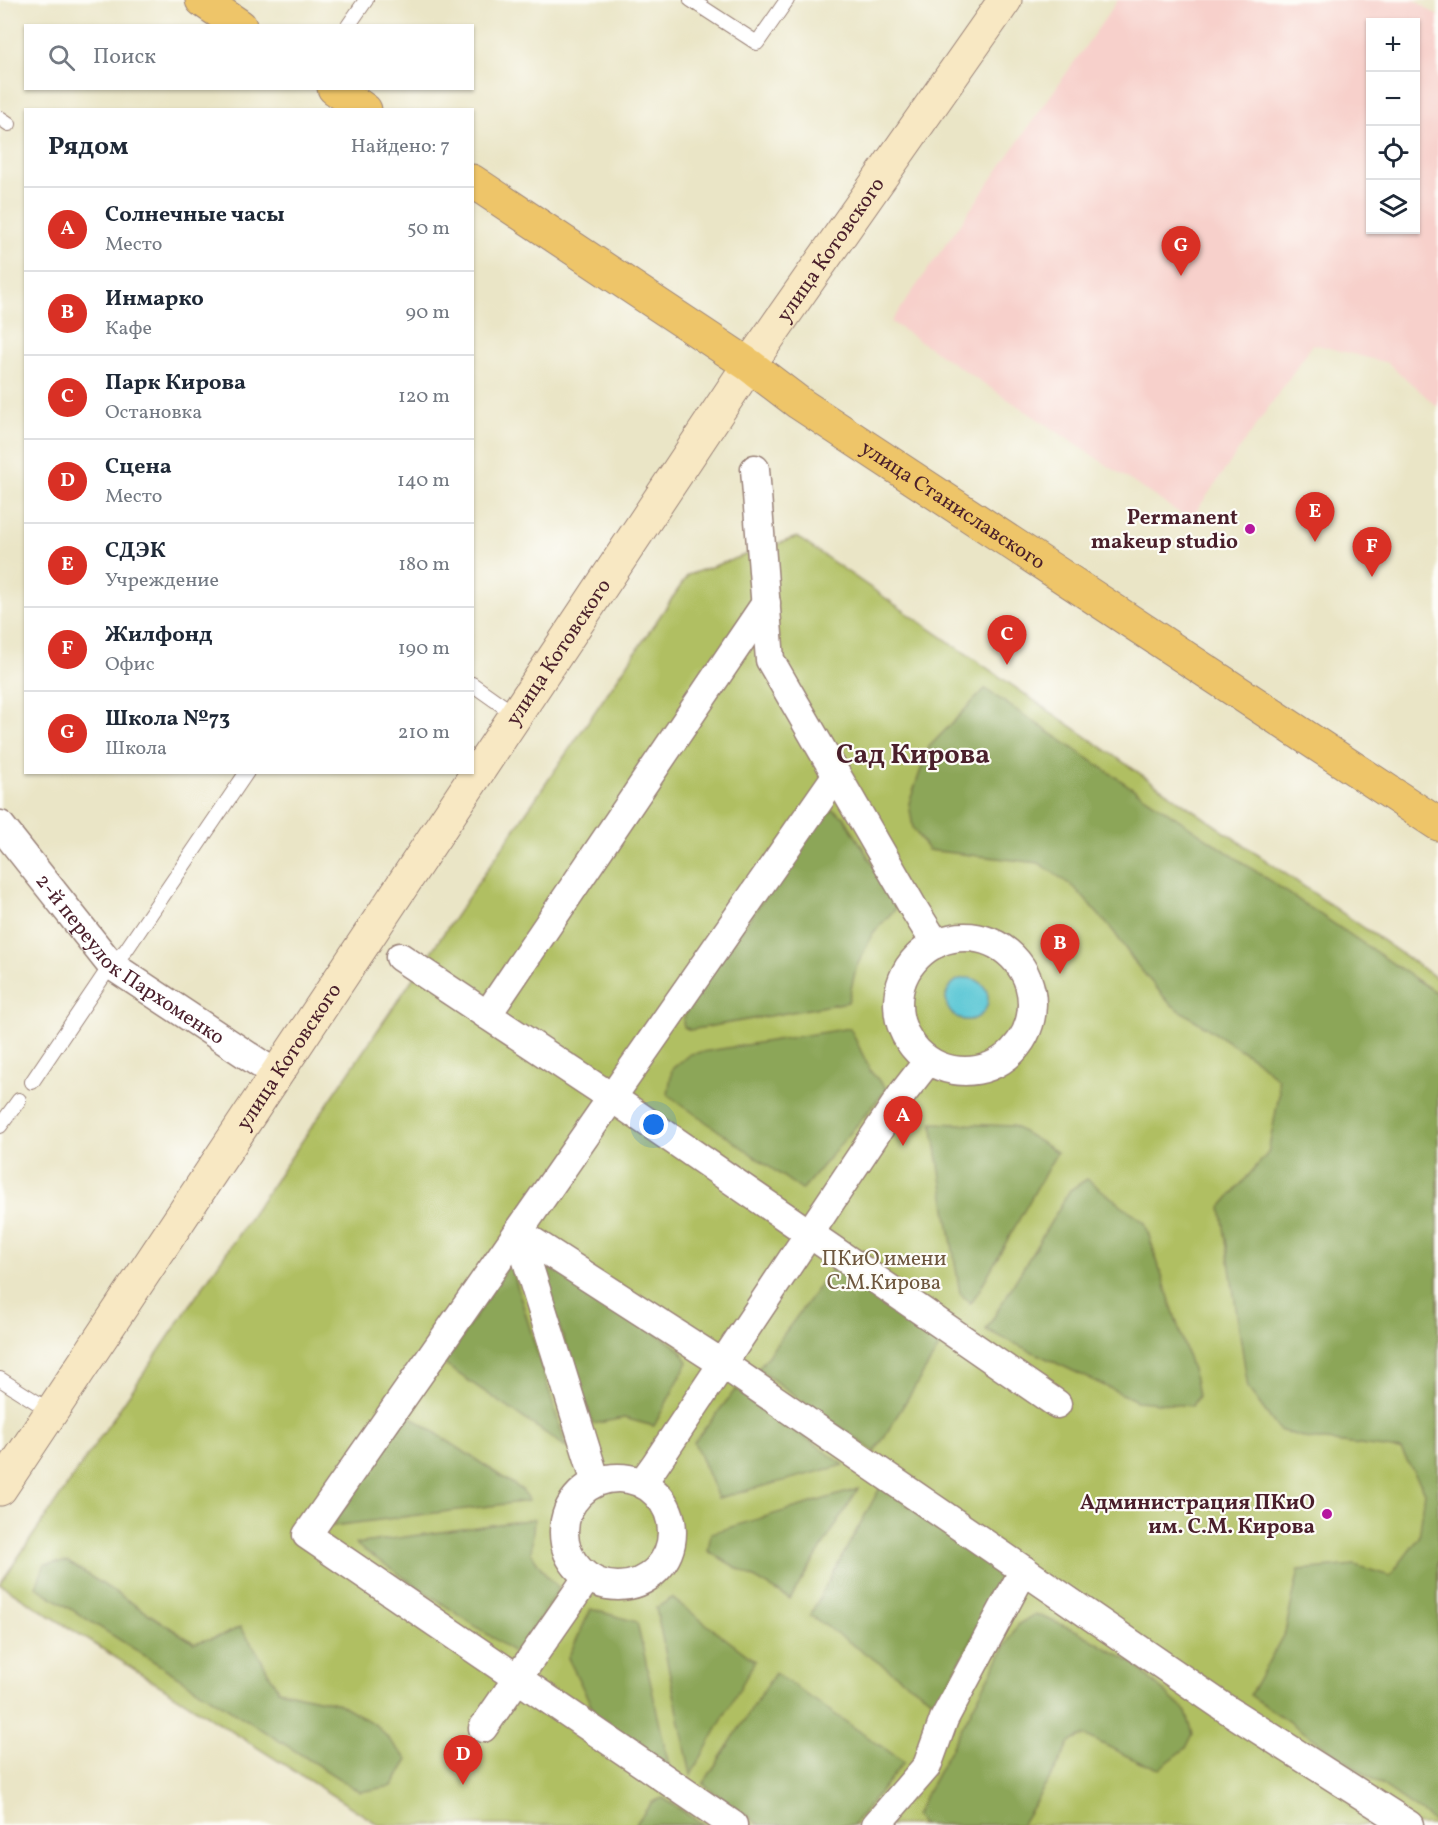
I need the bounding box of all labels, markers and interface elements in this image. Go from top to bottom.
map controls [1366,18,1420,234]
button: + [1366,18,1420,72]
search box [24,24,474,90]
icon: search [45,41,78,74]
text: Поиск [93,42,156,73]
button: − [1366,72,1420,126]
button: locate [1366,126,1420,180]
text: Рядом [48,129,128,165]
text: Найдено: 7 [351,133,450,161]
street label: улица Котовского [770,172,892,329]
button: layers [1366,180,1420,234]
text: Солнечные часы [105,200,285,231]
text: A [60,215,75,243]
text: 50 m [407,215,450,243]
pin: G [1162,226,1200,276]
text: Место [105,231,162,259]
text: Инмарко [105,284,204,315]
text: B [61,299,74,327]
text: 90 m [406,299,450,327]
text: Кафе [105,315,152,343]
text: Парк Кирова [105,368,246,399]
text: C [61,383,74,411]
text: 120 m [398,383,450,411]
text: Остановка [105,399,202,427]
street label: улица Станиславского [854,434,1050,577]
text: Сцена [105,452,172,483]
text: D [60,467,75,495]
text: 140 m [397,467,450,495]
text: Место [105,483,162,511]
pin: E [1296,492,1334,542]
place label: Permanent makeup studio [1091,504,1238,557]
marker: Permanent makeup studio [1243,522,1257,536]
pin: F [1352,528,1392,577]
text: СДЭК [105,536,166,567]
text: E [61,551,74,579]
text: 180 m [398,551,450,579]
text: Учреждение [105,567,219,595]
street label: улица Котовского [500,573,619,732]
pin: C [988,616,1026,665]
text: Жилфонд [105,620,213,651]
text: F [62,635,73,663]
text: 190 m [398,635,450,663]
text: Офис [105,651,155,679]
text: Школа №73 [105,704,230,735]
text: G [60,719,75,747]
text: 210 m [398,719,450,747]
text: Школа [105,735,167,763]
district label: Сад Кирова [836,737,990,775]
street label: 2-й переулок Пархоменко [28,868,230,1052]
pin: B [1040,924,1080,974]
street label: улица Котовского [230,978,349,1136]
pin: A [884,1096,922,1146]
your location [639,1110,668,1139]
park label: ПКиО имени С.М.Кирова [822,1245,947,1298]
place label: Администрация ПКиО им. С.М. Кирова [1080,1489,1315,1542]
marker: Администрация ПКиО им. С.М. Кирова [1320,1507,1334,1521]
pin: D [444,1736,482,1785]

